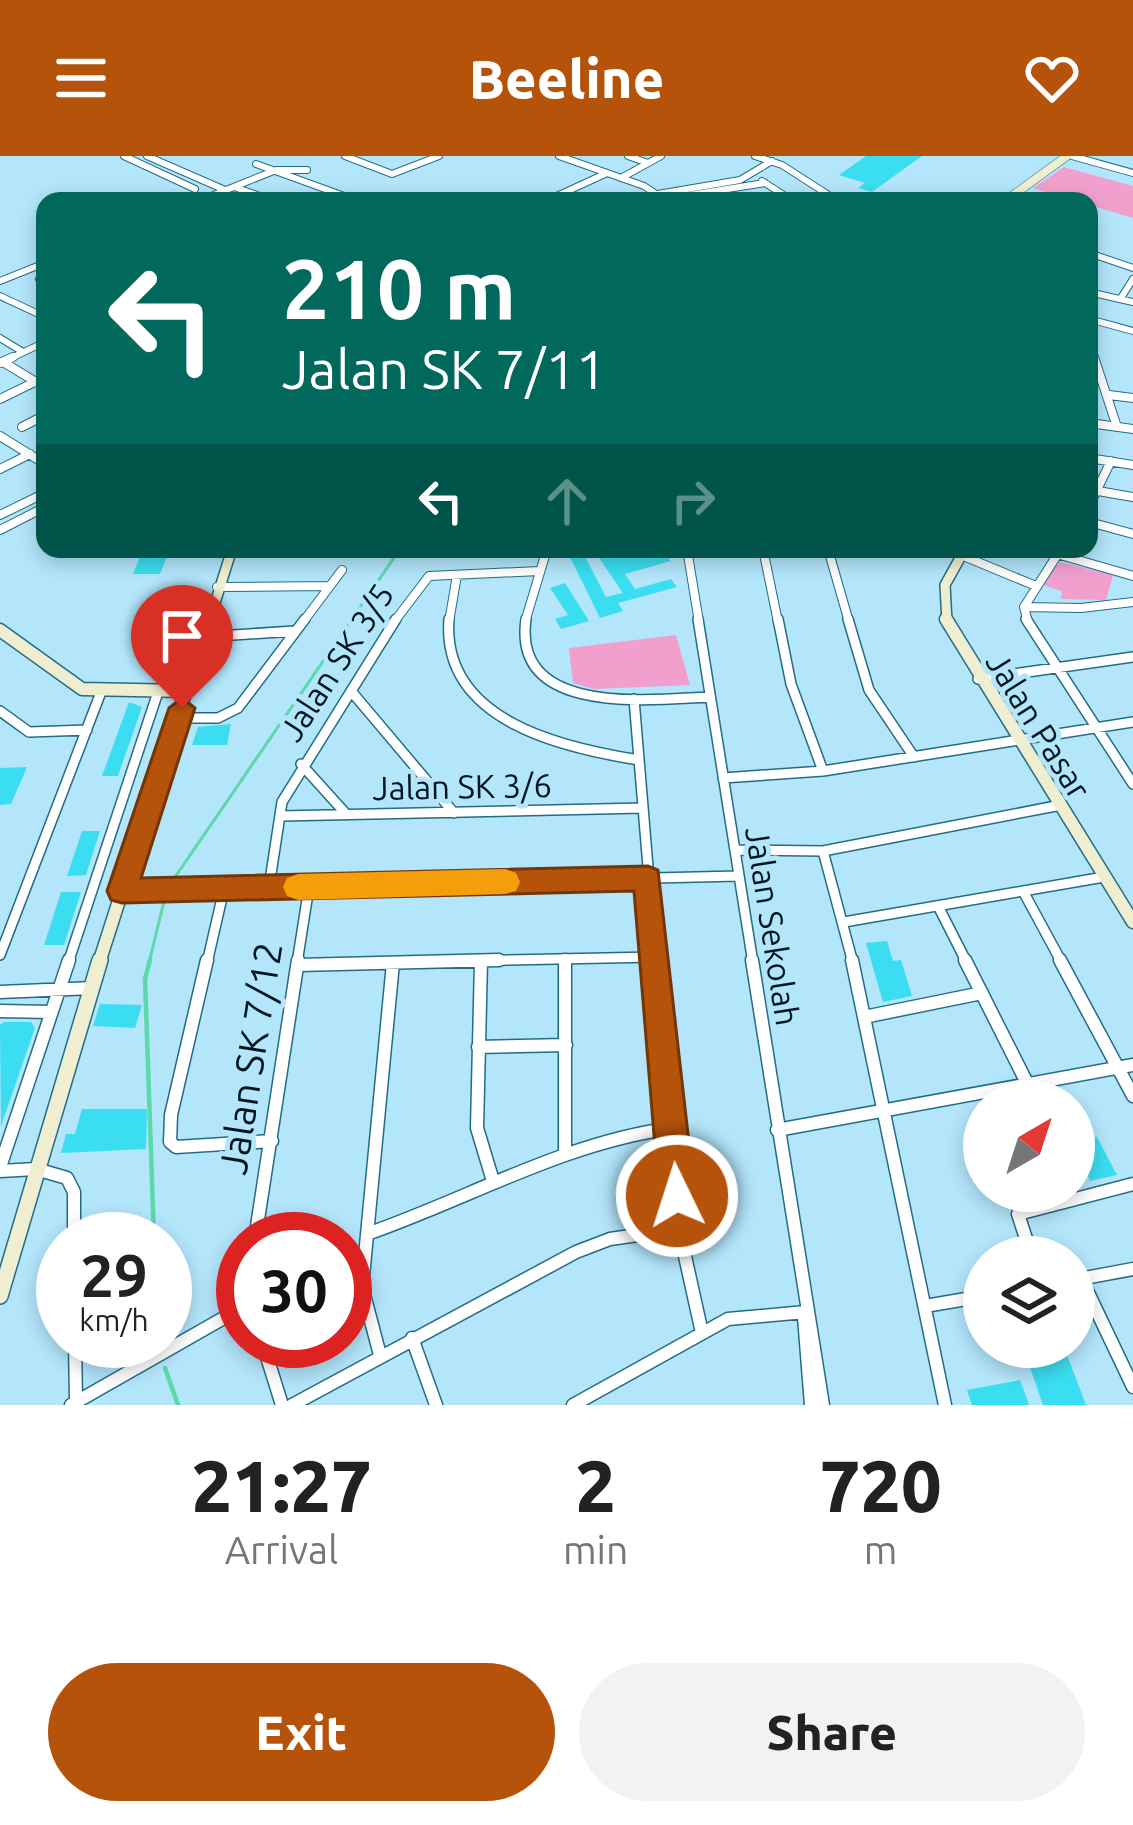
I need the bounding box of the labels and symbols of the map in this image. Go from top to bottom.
street label: Jalan SK 3/5 [272,577,400,747]
pin [131,585,233,708]
street label: Jalan Pasar [979,645,1099,805]
street label: Jalan SK 3/6 [372,766,552,806]
street label: Jalan Sekolah [739,824,807,1028]
street label: Jalan SK 7/12 [210,939,290,1177]
north arrow [963,1080,1095,1212]
position arrow [614,1133,740,1259]
speed limit sign: 30 [216,1212,372,1368]

